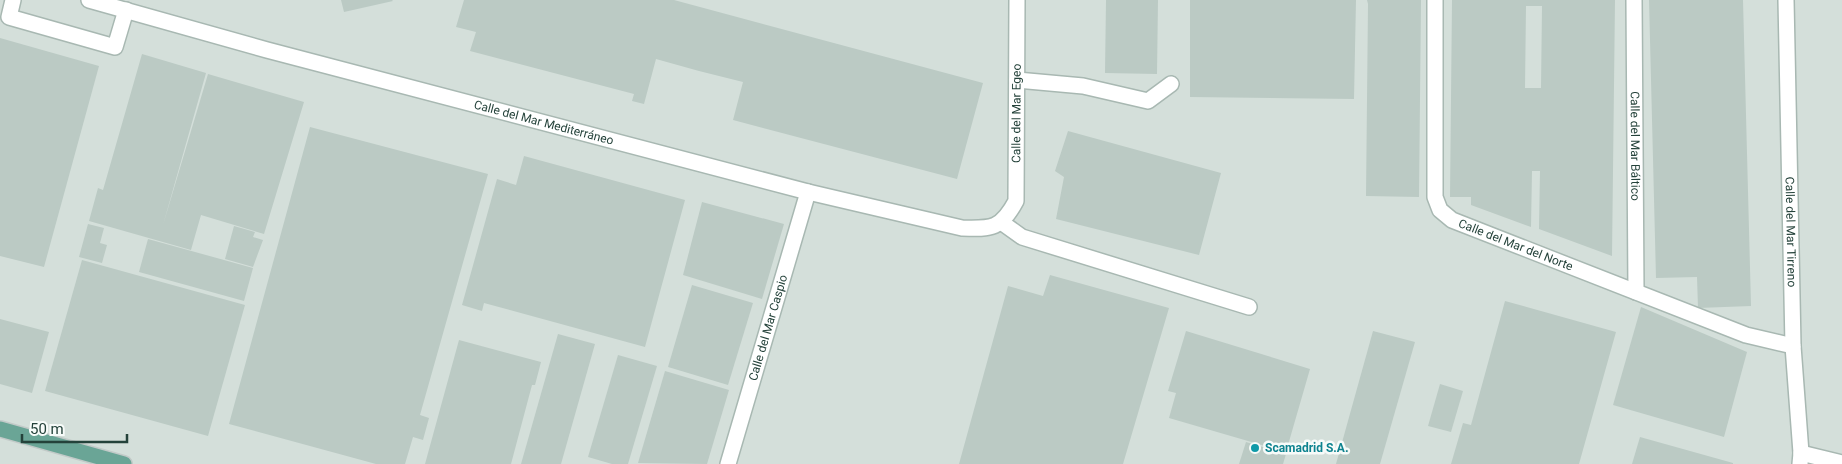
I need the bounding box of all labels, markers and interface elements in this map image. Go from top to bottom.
street label: Calle del Mar Egeo [1009,63,1024,163]
street label: Calle del Mar Báltico [1628,91,1642,201]
street label: Calle del Mar Mediterráneo [472,98,615,148]
street label: Calle del Mar Tirreno [1783,177,1799,287]
street label: Calle del Mar del Norte [1456,216,1575,274]
street label: Calle del Mar Caspio [746,273,790,382]
scale bar [22,412,128,444]
text: 50 m [30,420,64,438]
place label: Scamadrid S.A. [1265,441,1348,455]
marker: Scamadrid S.A. [1249,442,1261,454]

